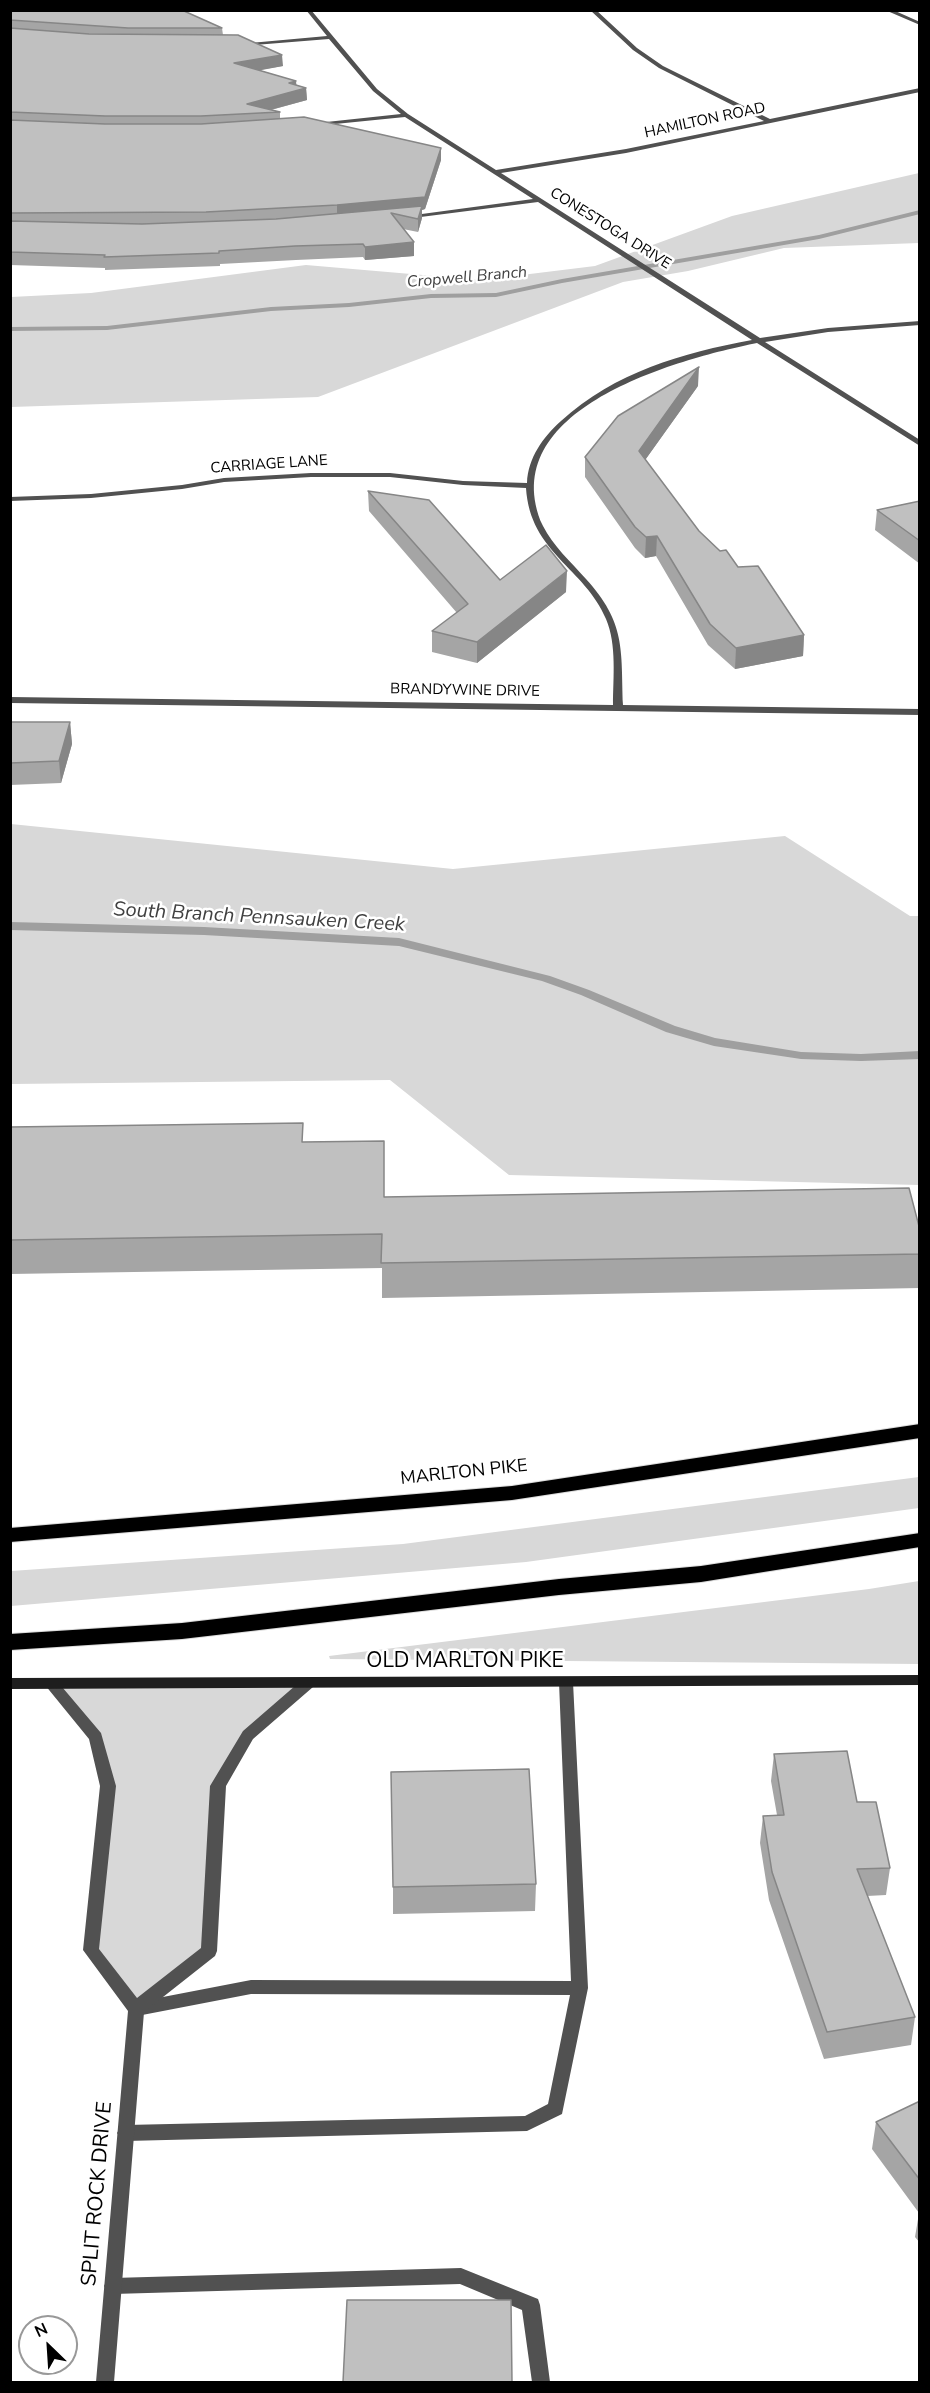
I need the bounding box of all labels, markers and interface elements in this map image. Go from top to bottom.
street label: HAMILTON ROAD [643,99,767,143]
street label: CONESTOGA DRIVE [546,184,674,274]
water label: Cropwell Branch [406,263,528,293]
street label: CARRIAGE LANE [210,452,328,478]
street label: BRANDYWINE DRIVE [390,681,540,701]
water label: South Branch Pennsauken Creek [113,898,405,938]
street label: MARLTON PIKE [399,1456,529,1490]
street label: OLD MARLTON PIKE [366,1649,564,1675]
street label: SPLIT ROCK DRIVE [77,2101,119,2287]
north arrow [18,2315,78,2375]
text: N [31,2318,51,2343]

